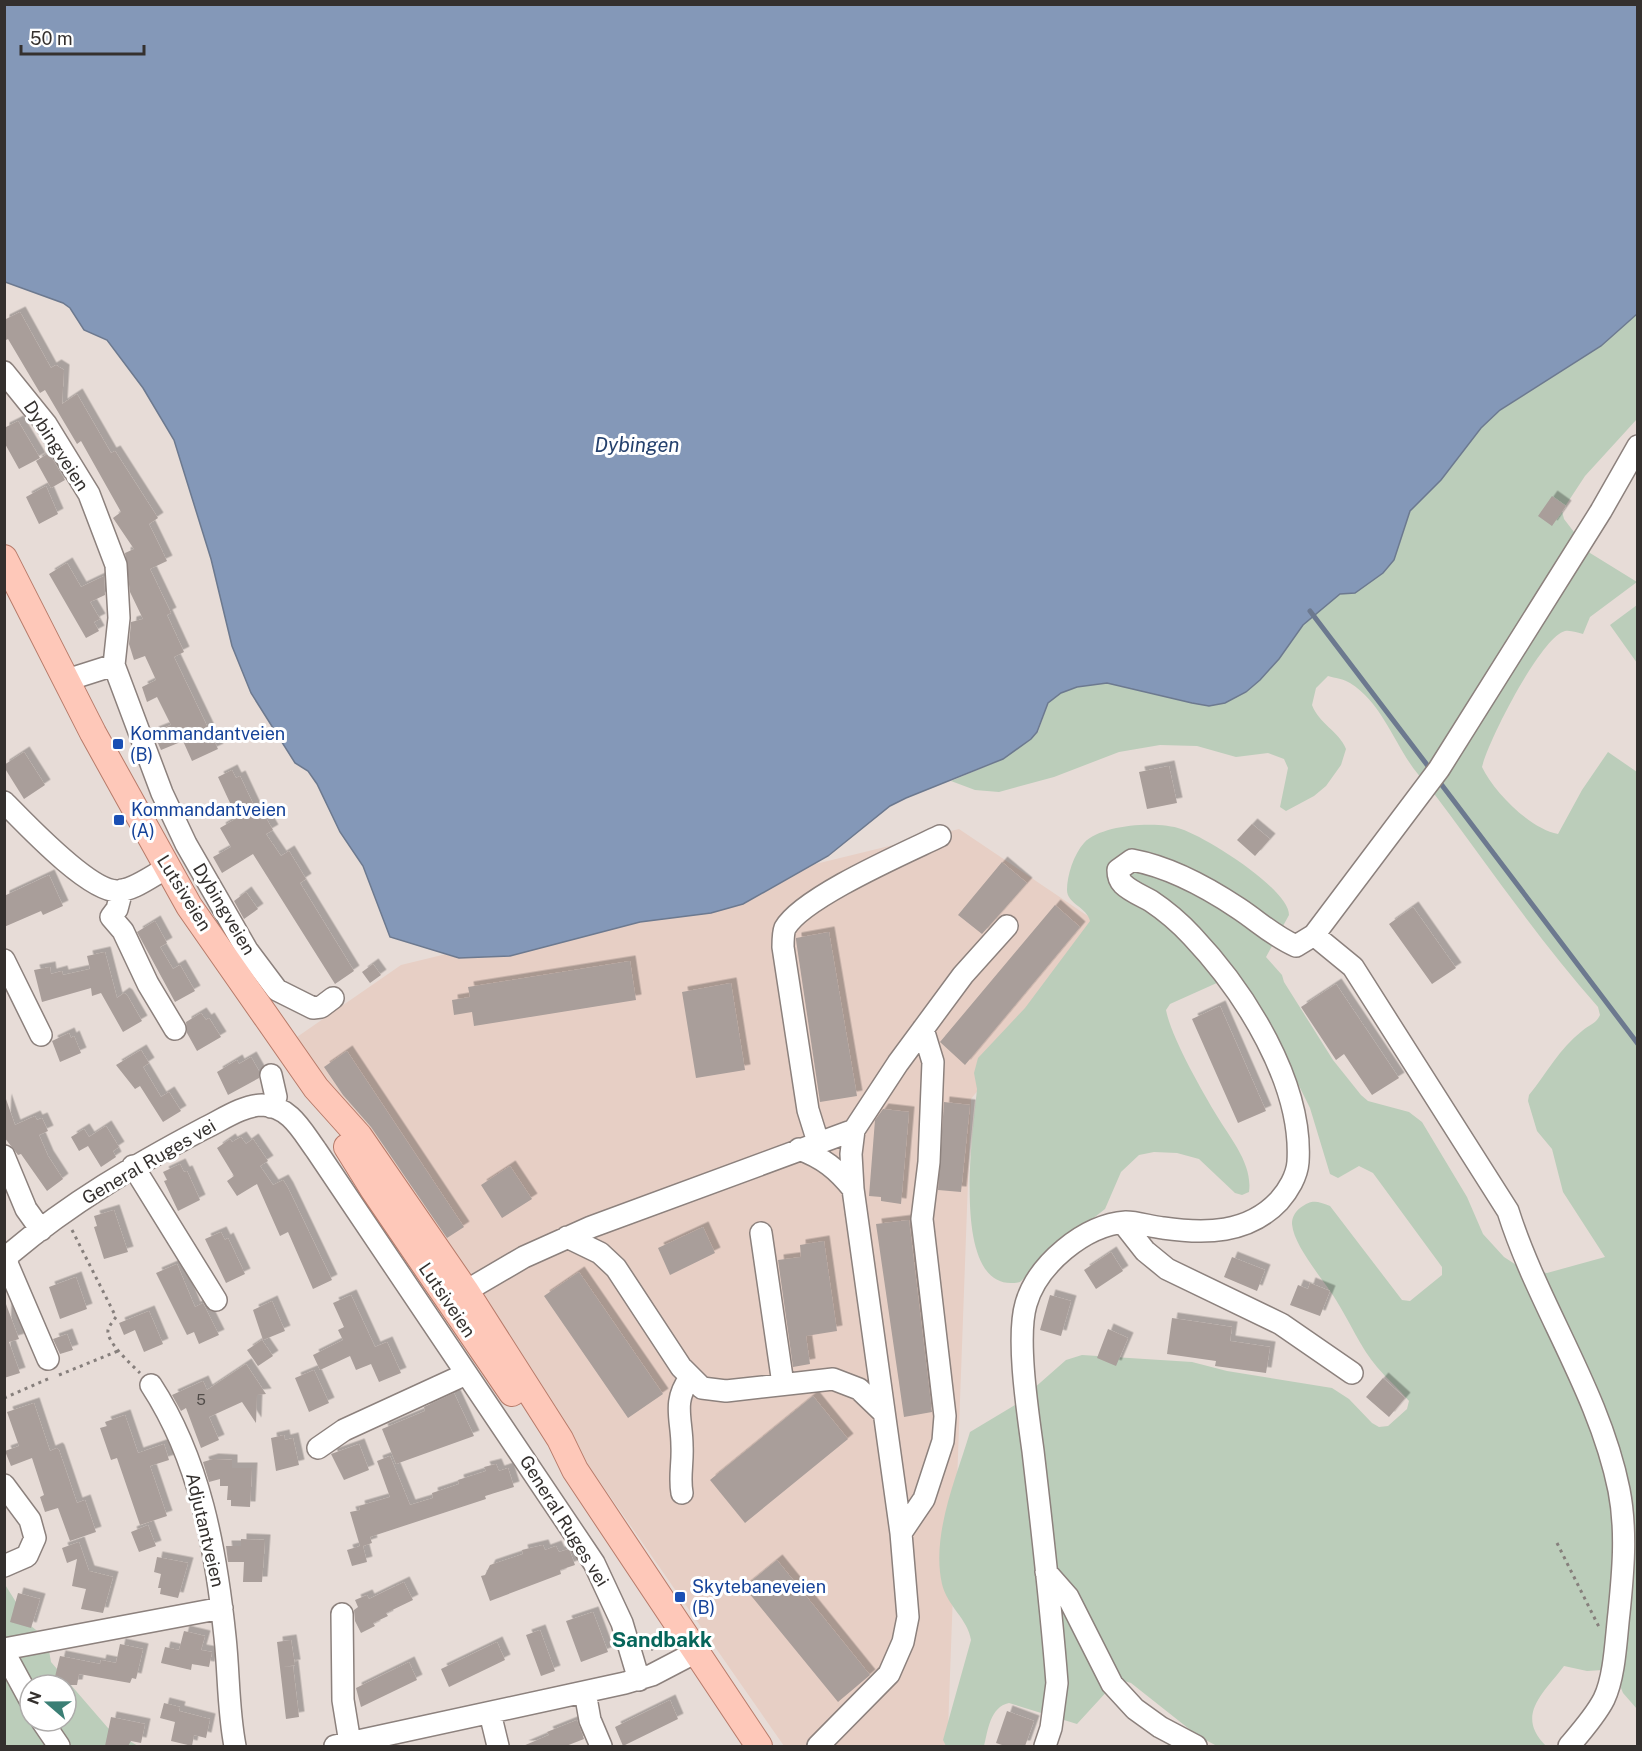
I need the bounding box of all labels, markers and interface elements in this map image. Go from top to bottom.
scale bar [21,18,144,56]
text: 50 m [30,28,73,49]
street label: Dybingveien [20,397,93,495]
water label: Dybingen [595,433,679,457]
place label: Kommandantveien (B) [130,723,285,765]
marker: Kommandantveien (B) [111,737,125,751]
place label: Kommandantveien (A) [131,799,286,841]
marker: Kommandantveien (A) [112,813,126,827]
street label: Lutsiveien [153,851,216,935]
street label: Dybingveien [189,859,260,958]
street label: General Ruges vei [78,1115,219,1208]
street label: Lutsiveien [415,1258,480,1341]
house number: 5 [196,1391,206,1408]
street label: General Ruges vei [516,1451,613,1590]
street label: Adjutantveien [182,1471,229,1589]
place label: Skytebaneveien (B) [692,1576,826,1618]
marker: Skytebaneveien (B) [673,1590,687,1604]
district label: Sandbakk [612,1627,712,1652]
north arrow [18,1673,78,1733]
text: N [23,1689,45,1707]

